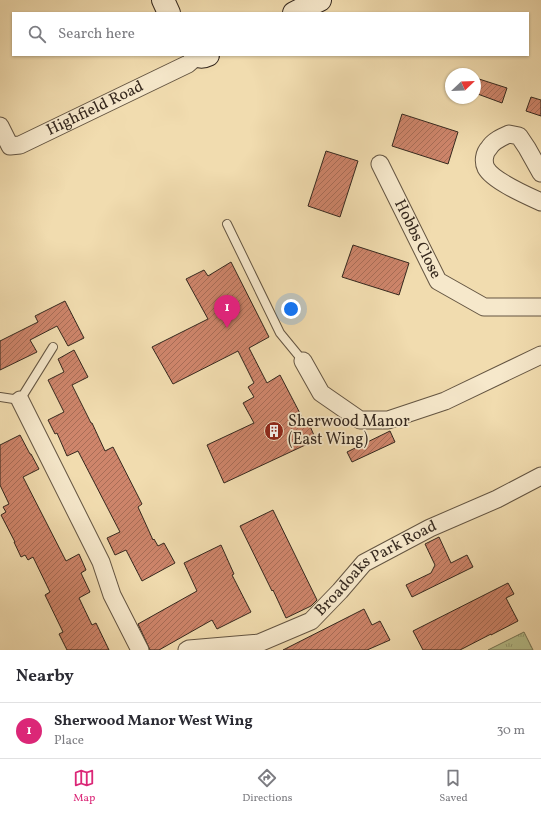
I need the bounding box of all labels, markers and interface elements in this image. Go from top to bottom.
search box [12,12,529,56]
icon: search [26,23,48,45]
text: Search here [58,24,135,45]
north arrow [445,68,481,104]
street label: Highfield Road [43,76,148,142]
street label: Hobbs Close [388,196,446,283]
pin: 1 [214,295,240,328]
your location [281,299,301,319]
place label: Sherwood Manor (East Wing) [288,411,410,451]
building icon: Sherwood Manor (East Wing) [263,420,285,442]
street label: Broadoaks Park Road [310,515,440,621]
text: Nearby [16,665,74,688]
text: Sherwood Manor West Wing [54,711,253,732]
text: 1 [26,722,32,740]
text: 30 m [497,722,525,740]
text: Place [54,732,84,750]
tab: Map [73,767,95,806]
tab: Directions [242,767,293,806]
tab: Saved [439,767,468,806]

